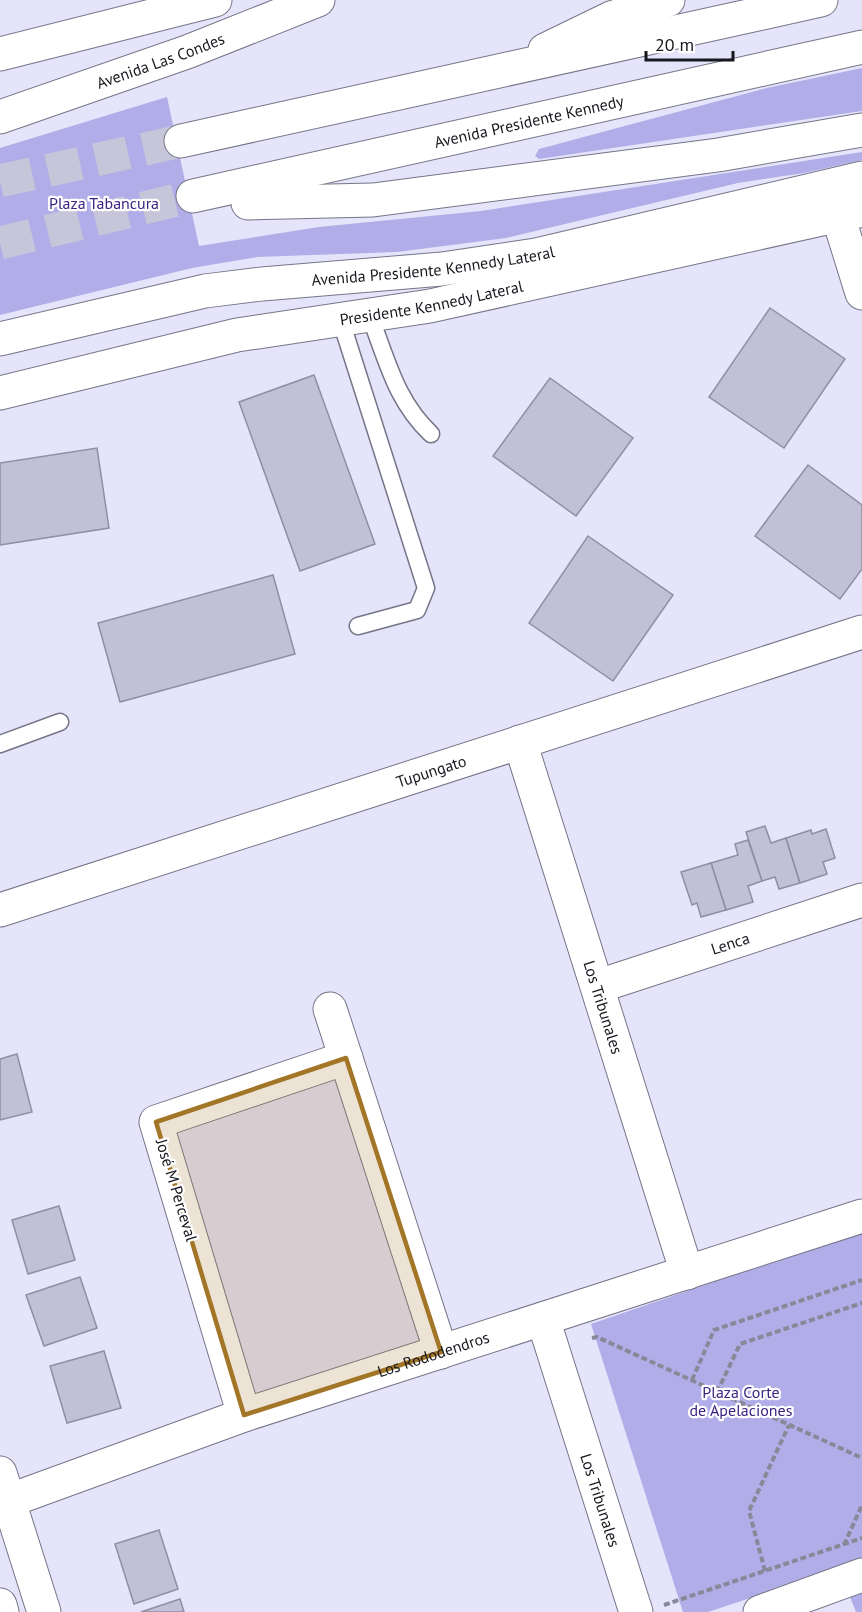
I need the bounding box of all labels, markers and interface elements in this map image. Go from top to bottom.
scale bar [646,24,733,62]
street label: Avenida Las Condes [94,28,228,93]
text: 20 m [655,33,694,56]
street label: Avenida Presidente Kennedy [432,90,626,152]
park label: Plaza Tabancura [49,193,159,213]
street label: Avenida Presidente Kennedy Lateral [311,241,557,290]
street label: Presidente Kennedy Lateral [338,276,525,329]
street label: Tupungato [394,750,469,792]
street label: Lenca [708,927,752,959]
street label: Los Tribunales [579,958,628,1057]
street label: José M Perceval [152,1135,202,1244]
street label: Los Rododendros [375,1327,492,1381]
park label: Plaza Corte de Apelaciones [690,1382,793,1420]
street label: Los Tribunales [576,1451,625,1550]

